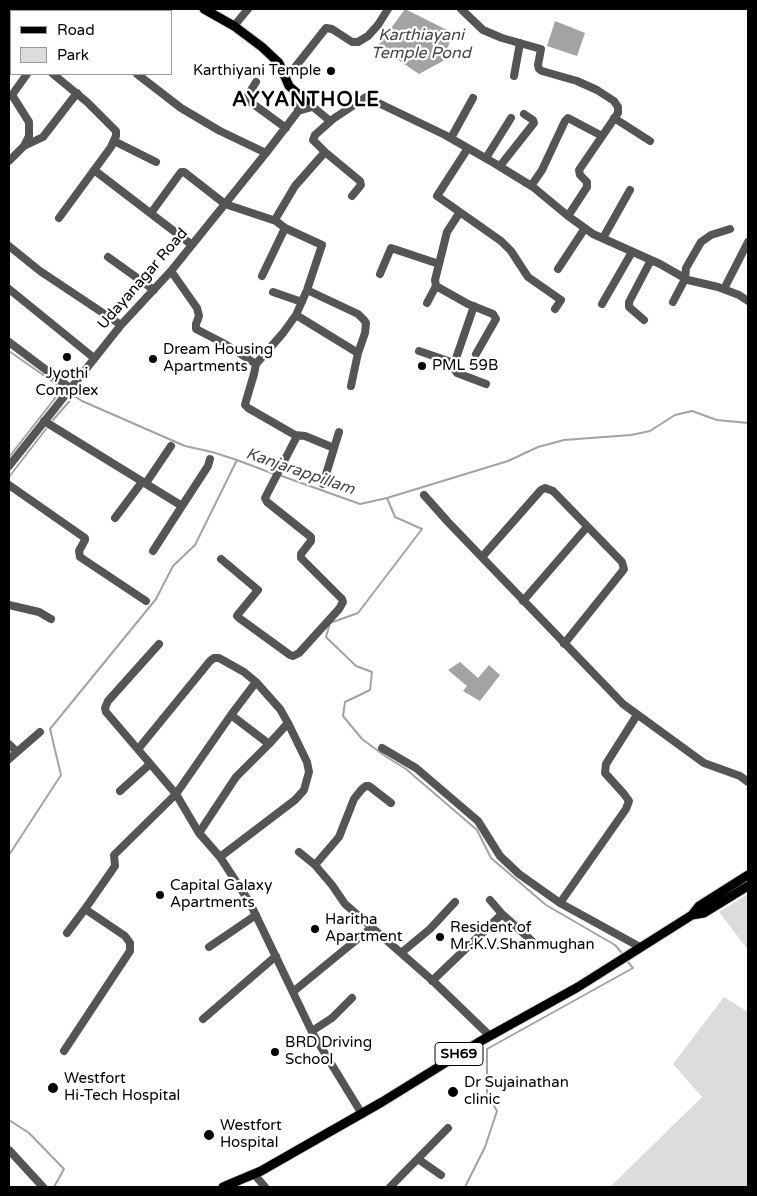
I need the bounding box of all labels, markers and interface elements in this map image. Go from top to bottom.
legend [10,10,172,75]
text: Road [57,21,95,39]
water label: Karthiayani Temple Pond [371,26,471,64]
text: Park [57,46,89,64]
place label: Karthiyani Temple [193,62,321,80]
marker: Karthiyani Temple [325,65,337,77]
district label: AYYANTHOLE [231,89,381,113]
street label: Udayanagar Road [94,225,192,333]
place label: Dream Housing Apartments [163,341,273,376]
marker: Jyothi Complex [61,351,73,363]
marker: Dream Housing Apartments [147,353,159,365]
place label: PML 59B [432,357,498,375]
marker: PML 59B [416,360,428,372]
place label: Jyothi Complex [36,365,98,400]
water label: Kanjarappillam [243,444,357,500]
place label: Capital Galaxy Apartments [170,877,272,912]
marker: Capital Galaxy Apartments [154,889,166,901]
place label: Haritha Apartment [325,911,402,946]
place label: Resident of Mr.K.V.Shanmughan [450,919,595,954]
marker: Haritha Apartment [309,923,321,935]
marker: Resident of Mr.K.V.Shanmughan [434,931,446,943]
place label: BRD Driving School [285,1034,372,1069]
road number: SH69 [435,1042,483,1066]
marker: BRD Driving School [269,1046,281,1058]
place label: Westfort Hi-Tech Hospital [64,1070,180,1105]
place label: Dr Sujainathan clinic [464,1074,569,1109]
marker: Westfort Hi-Tech Hospital [46,1081,60,1095]
marker: Dr Sujainathan clinic [446,1085,460,1099]
place label: Westfort Hospital [220,1117,282,1152]
marker: Westfort Hospital [202,1128,216,1142]

